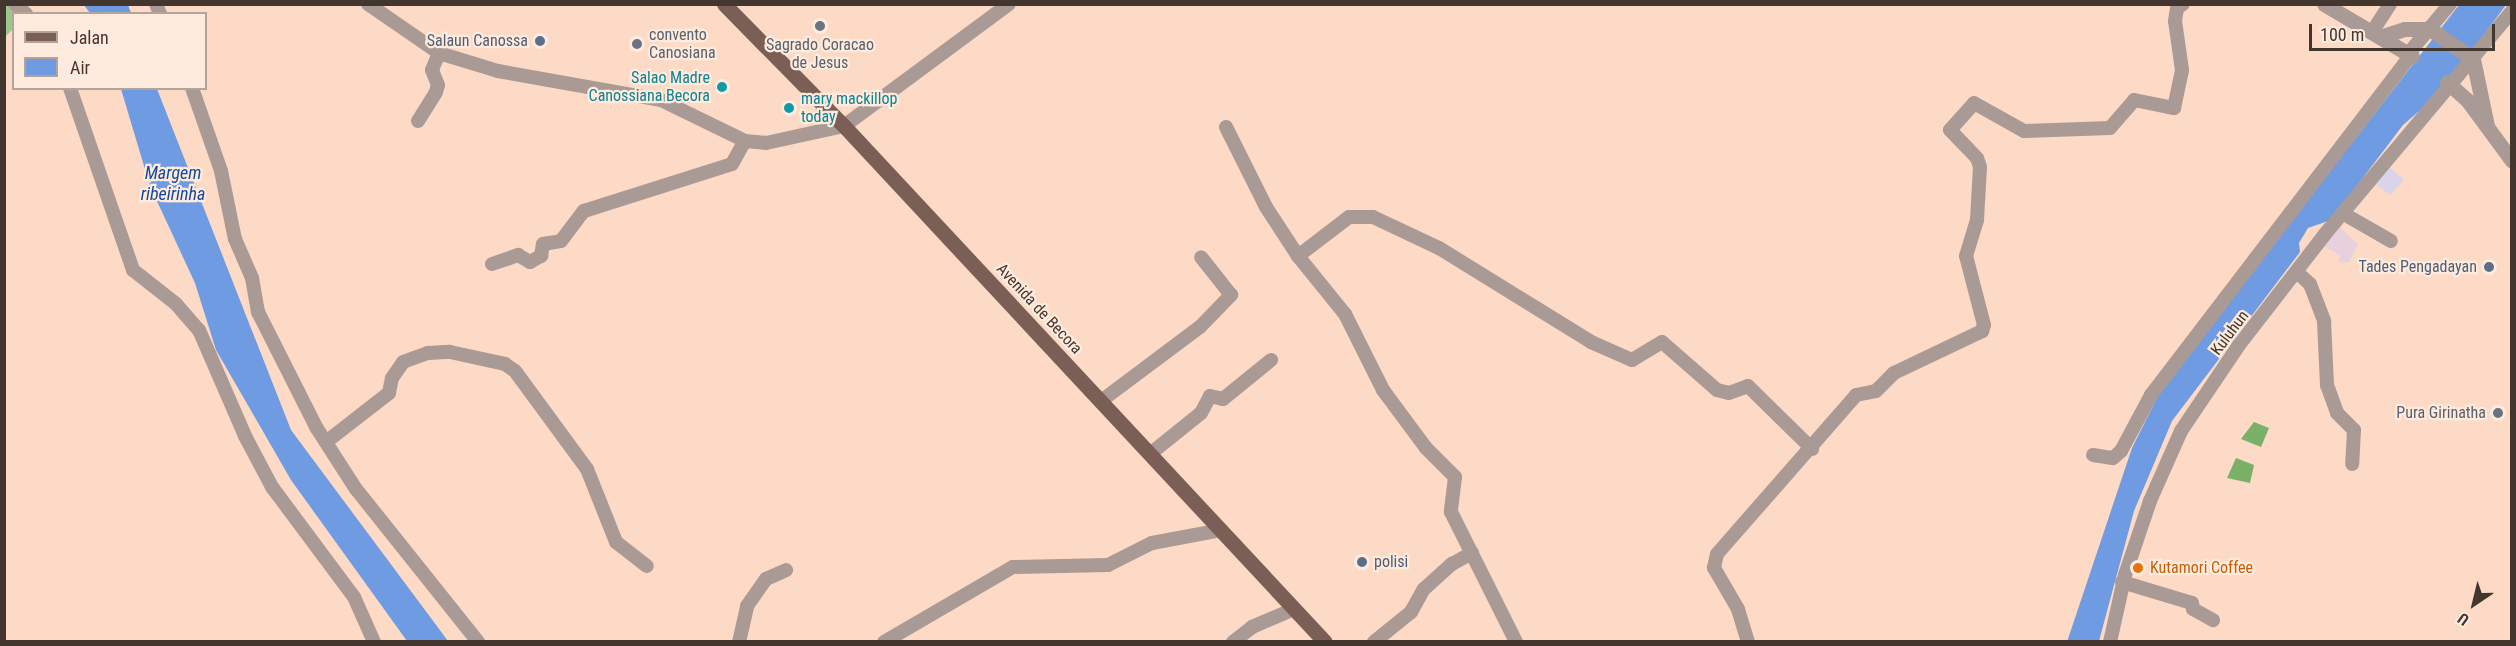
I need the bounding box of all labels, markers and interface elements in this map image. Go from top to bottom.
legend [12,12,207,90]
scale bar [2312,12,2498,50]
marker: Sagrado Coracao de Jesus [813,19,827,33]
text: 100 m [2320,24,2364,45]
place label: convento Canosiana [649,25,716,63]
text: Jalan [70,27,109,48]
place label: Salaun Canossa [427,31,528,51]
marker: Salaun Canossa [533,34,547,48]
place label: Sagrado Coracao de Jesus [766,35,874,73]
marker: convento Canosiana [630,37,644,51]
text: Air [70,57,90,78]
place label: Salao Madre Canossiana Becora [589,68,710,106]
marker: Salao Madre Canossiana Becora [715,80,729,94]
place label: mary mackillop today [801,89,897,127]
marker: mary mackillop today [782,101,796,115]
water label: Margem ribeirinha [141,163,205,206]
place label: Tades Pengadayan [2358,257,2477,277]
street label: Avenida de Becora [992,260,1086,358]
marker: Tades Pengadayan [2482,260,2496,274]
street label: Kuluhun [2207,307,2253,359]
place label: Pura Girinatha [2396,403,2486,423]
marker: Pura Girinatha [2491,406,2505,420]
place label: polisi [1374,552,1408,572]
marker: polisi [1355,555,1369,569]
place label: Kutamori Coffee [2150,558,2253,578]
marker: Kutamori Coffee [2131,561,2145,575]
north arrow [2444,574,2504,634]
text: U [2454,609,2473,630]

